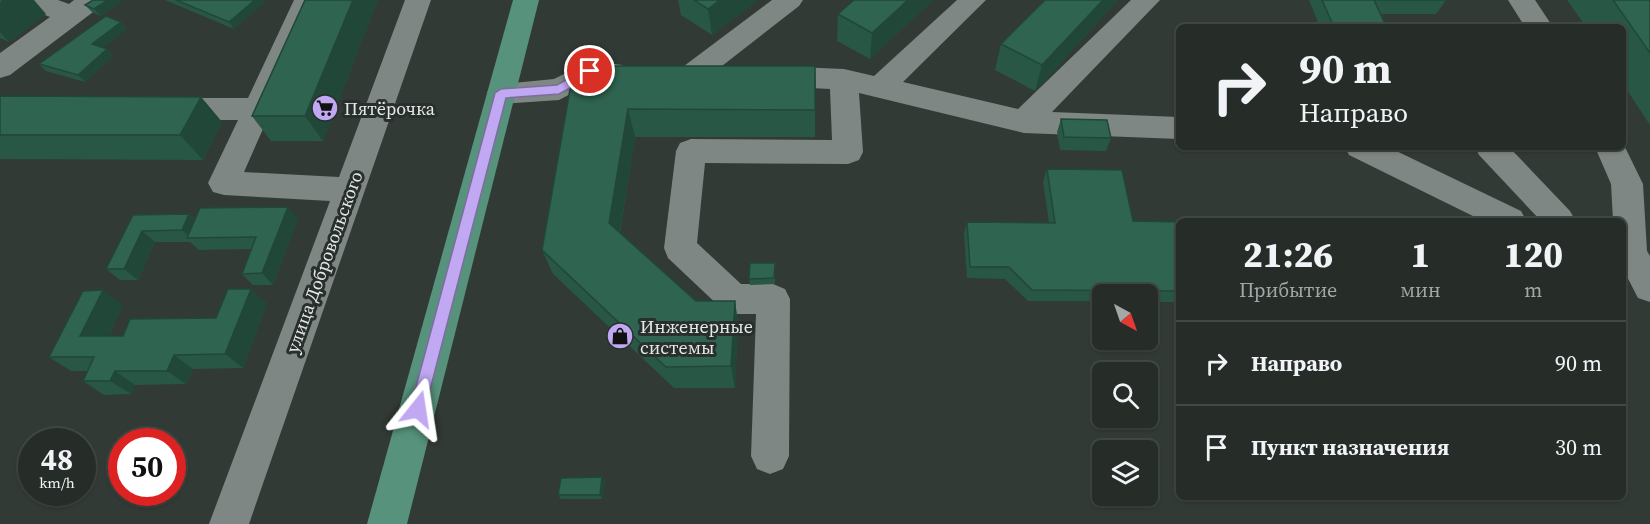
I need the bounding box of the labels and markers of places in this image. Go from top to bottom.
pin [564,45,615,96]
supermarket icon: Пятёрочка [310,93,340,123]
place label: Пятёрочка [344,96,436,121]
place label: Инженерные системы [640,314,753,360]
shop icon: Инженерные системы [605,321,635,351]

